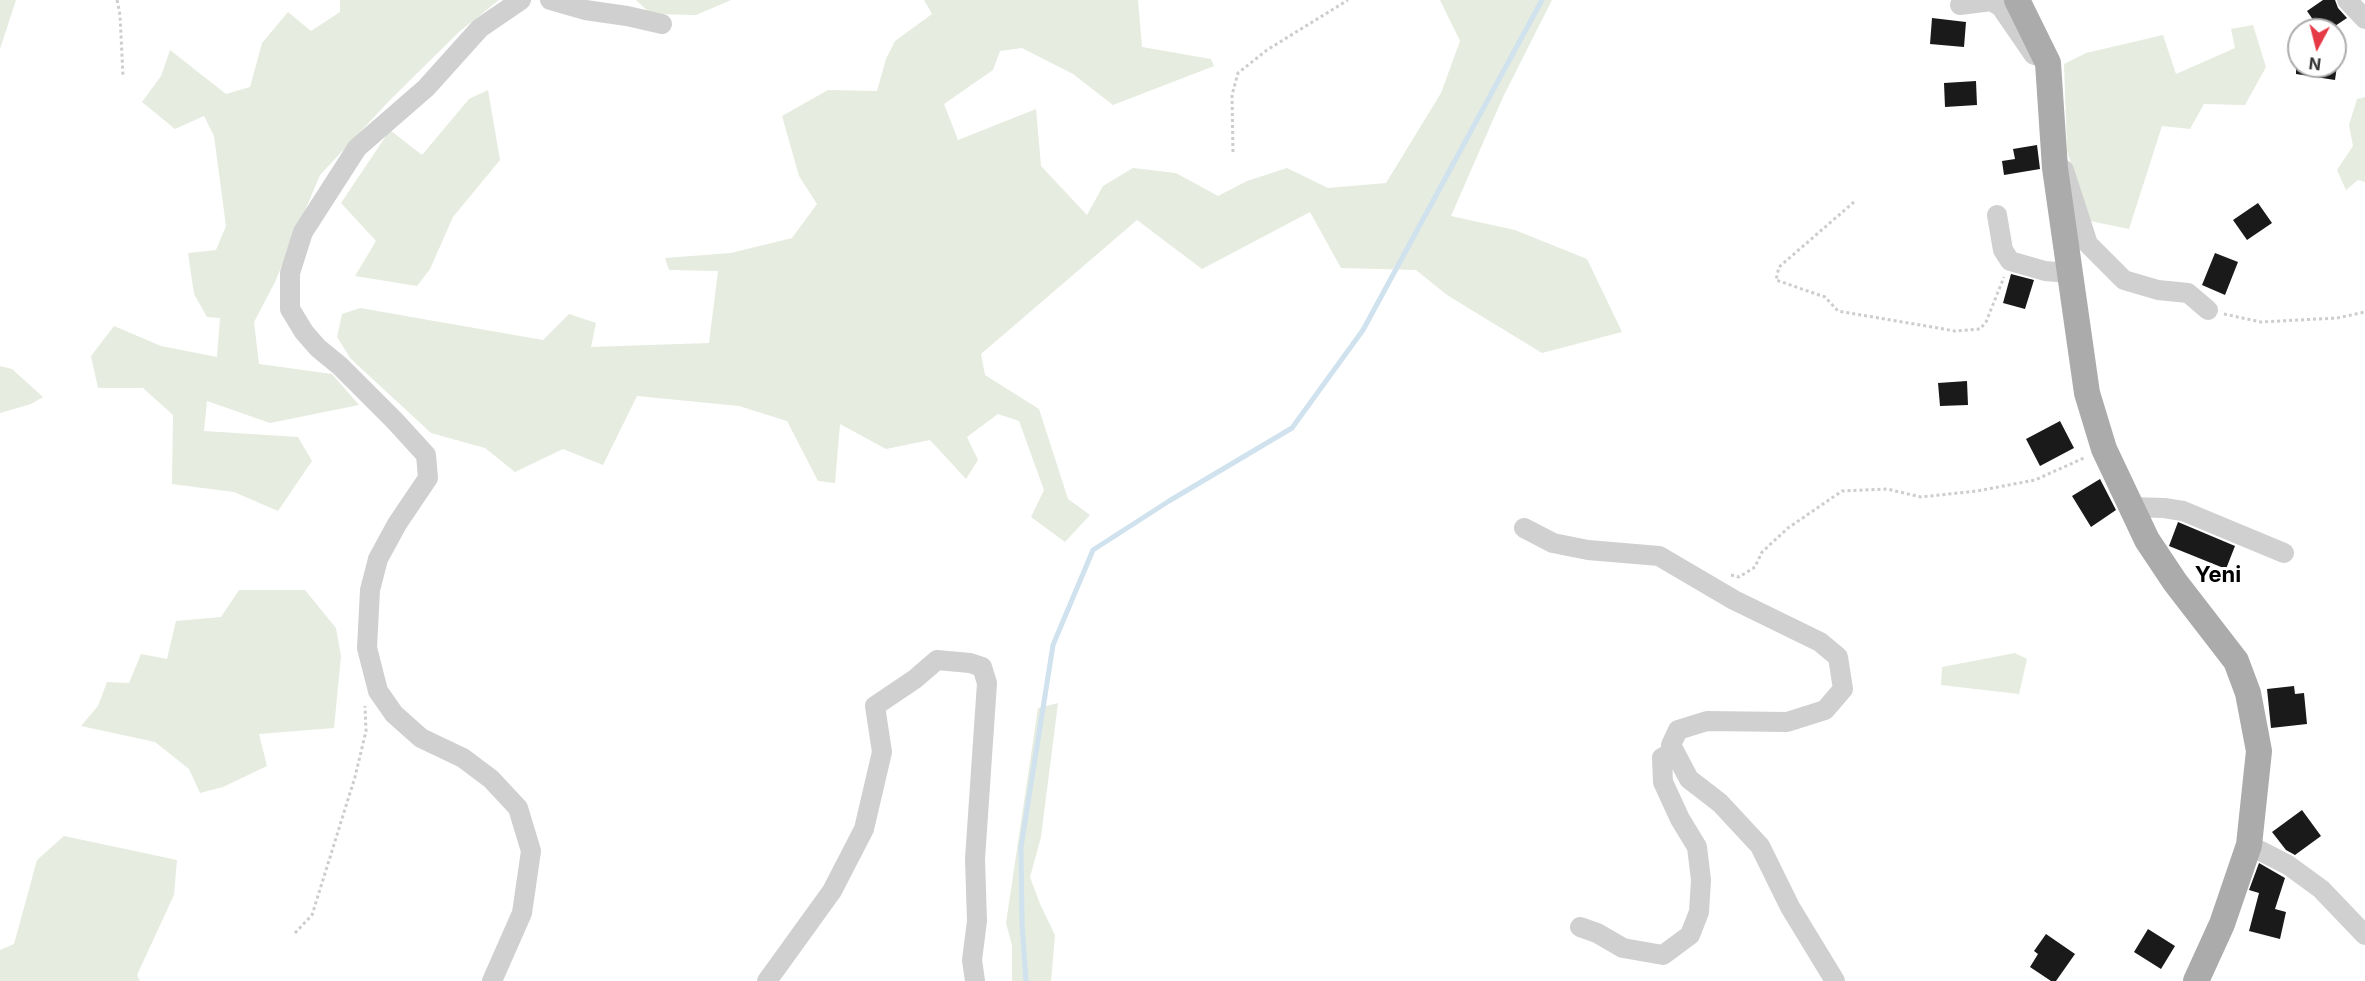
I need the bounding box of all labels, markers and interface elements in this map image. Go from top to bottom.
north arrow [2287,18,2347,78]
text: N [2308,53,2322,75]
district label: Yeni [2195,562,2241,588]

